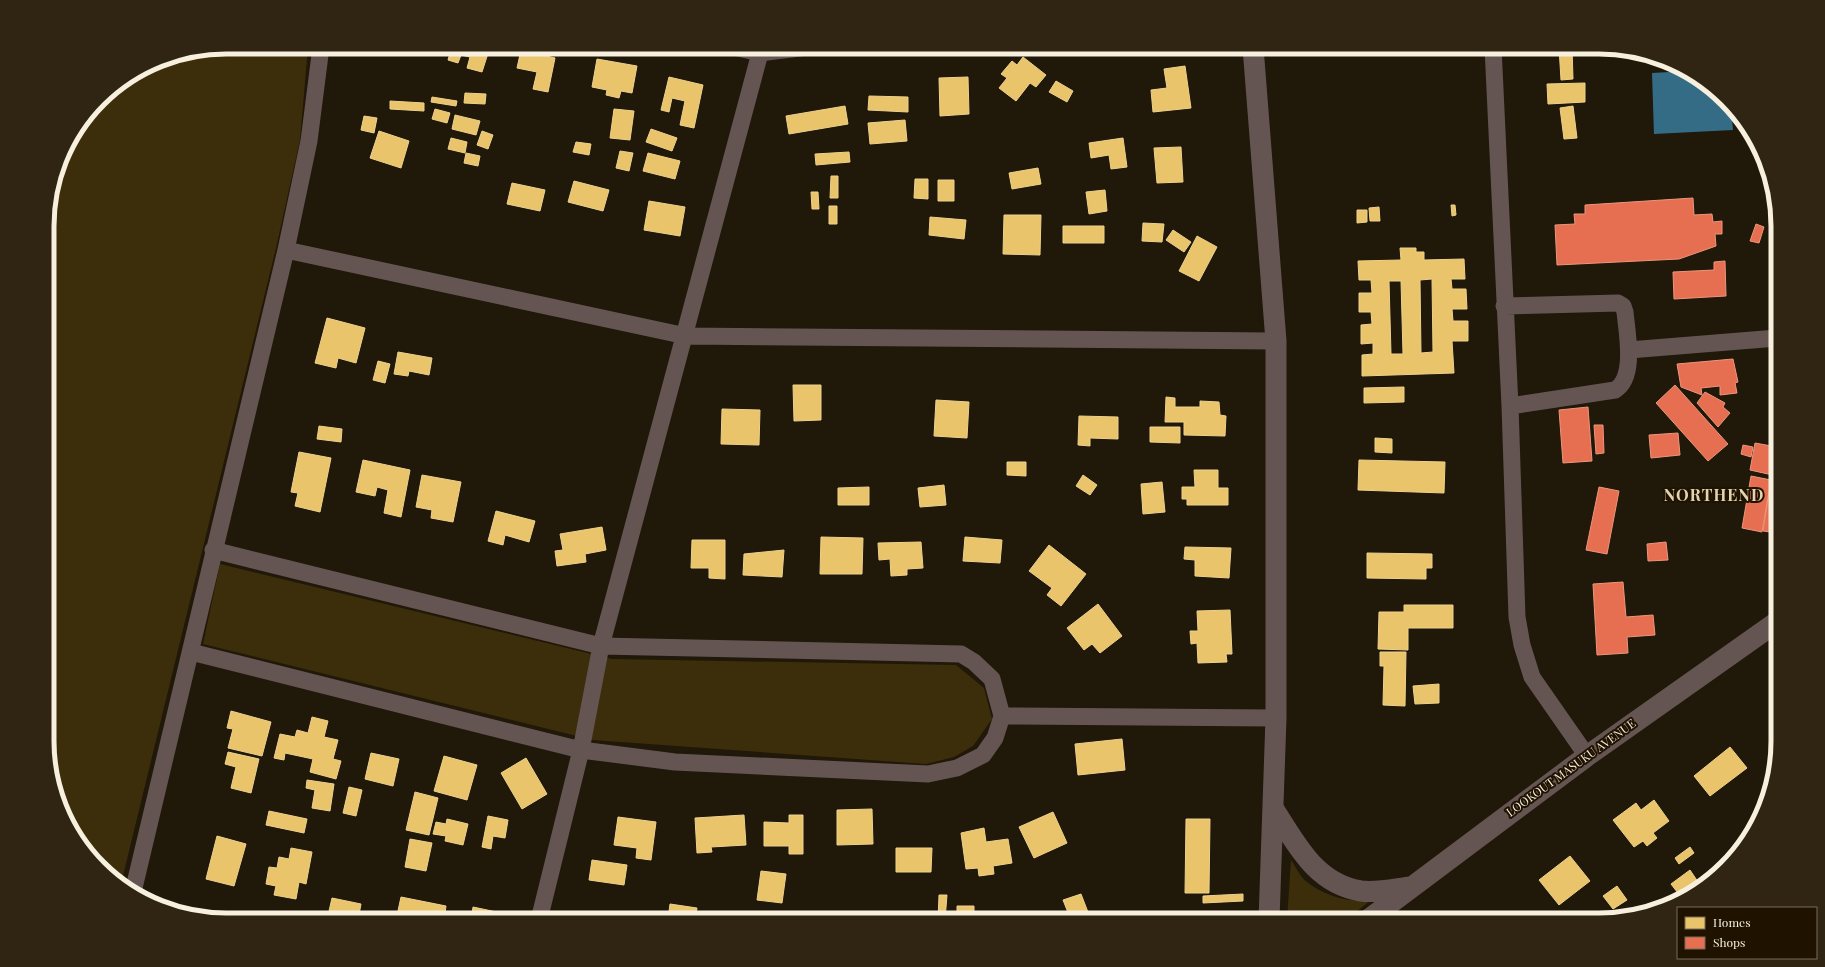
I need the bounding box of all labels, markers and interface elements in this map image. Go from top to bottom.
district label: NORTHEND [1664,484,1764,505]
street label: LOOKOUT MASUKU AVENUE [1502,715,1638,820]
legend [1677,907,1817,959]
text: Homes [1713,914,1751,930]
text: Shops [1713,934,1745,950]

